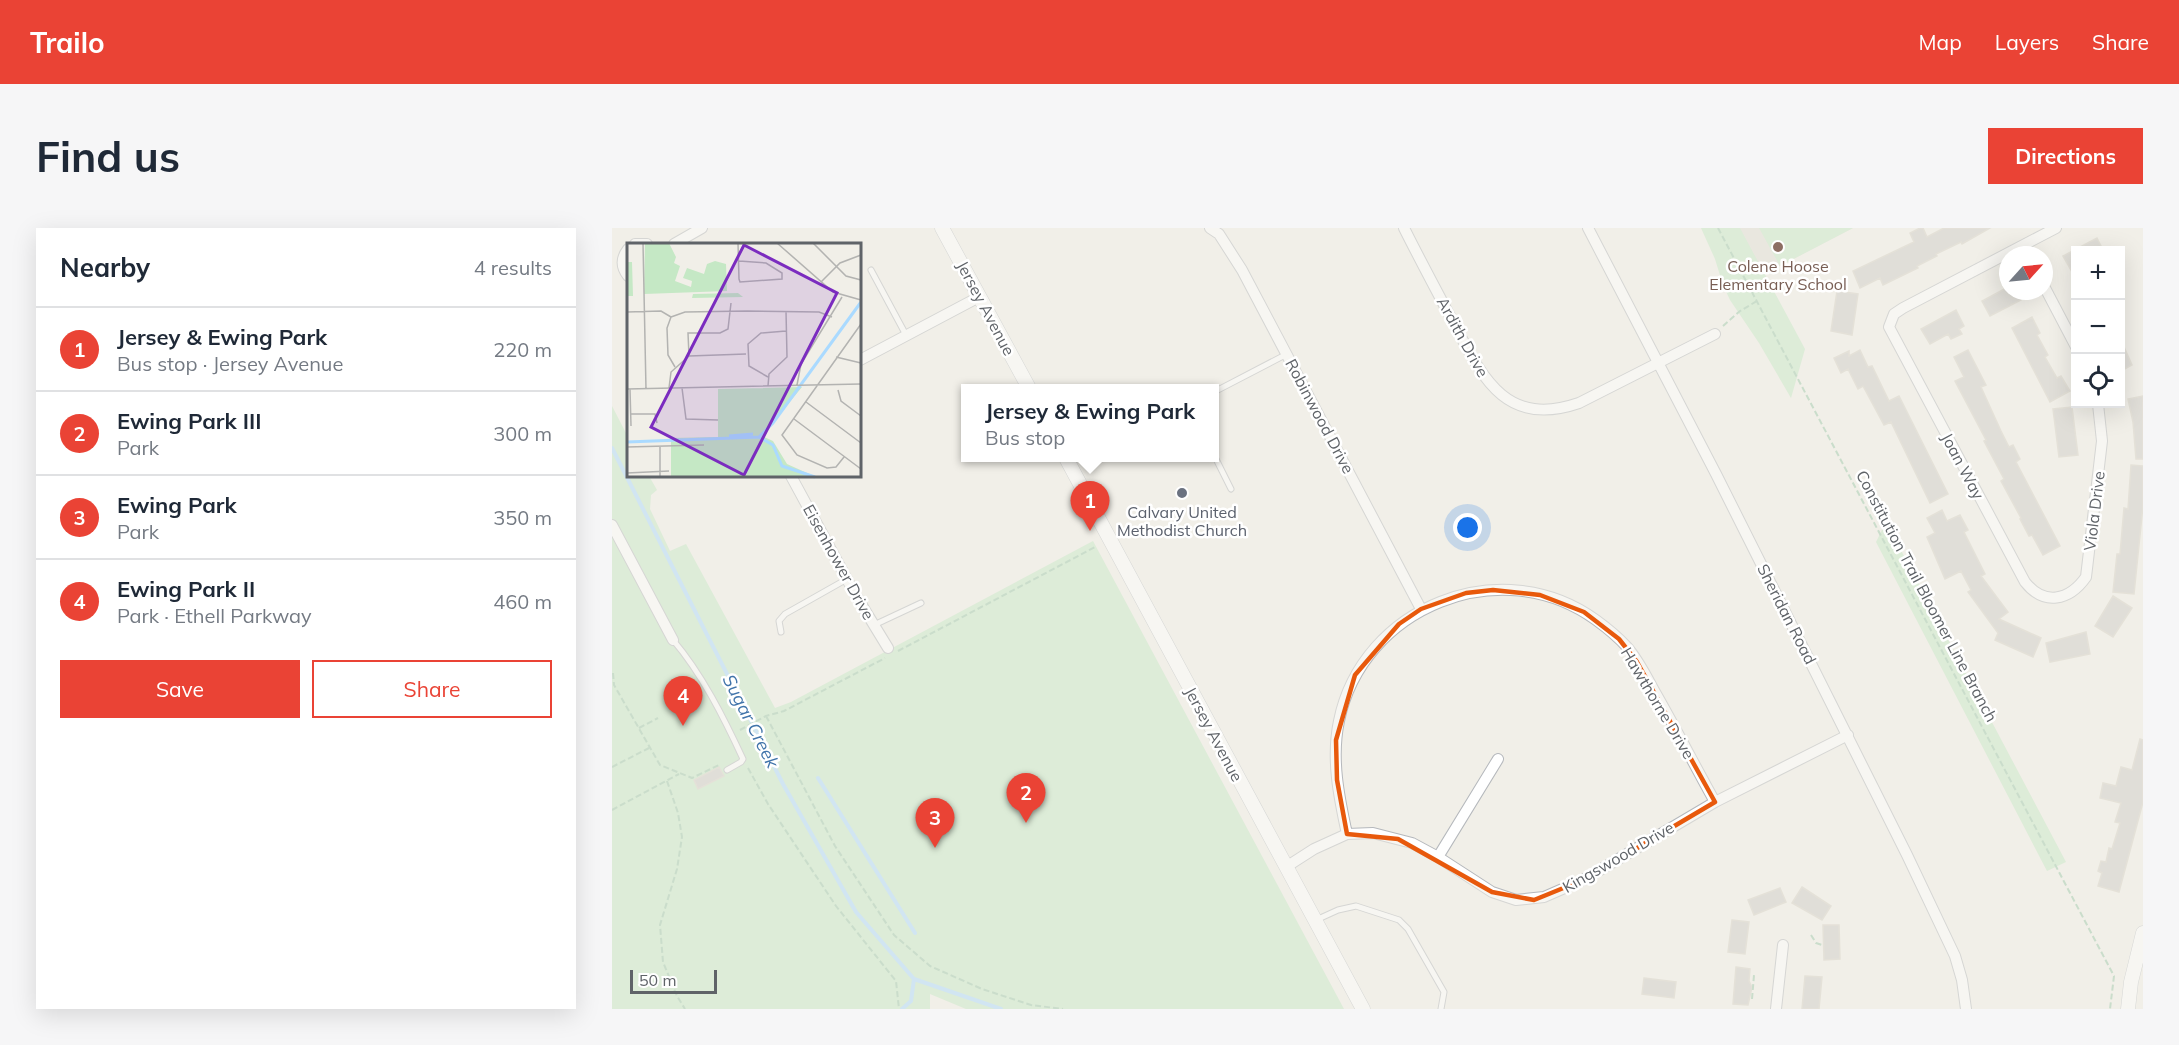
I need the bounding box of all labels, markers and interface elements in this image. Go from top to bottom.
text: Trailo [30,25,105,60]
text: Map [1919,29,1962,55]
text: Layers [1995,29,2059,55]
text: Share [2092,29,2149,55]
button: Directions [1988,128,2143,184]
text: Find us [36,130,180,183]
marker: Colene Hoose Elementary School [1771,240,1785,254]
inset map [627,243,861,477]
north arrow [1999,246,2053,300]
map controls [2071,246,2125,408]
button: + [2071,246,2125,300]
text: Nearby [60,251,150,284]
text: 4 results [474,255,552,280]
place label: Colene Hoose Elementary School [1709,256,1847,294]
street label: Jersey Avenue [953,257,1019,359]
street label: Ardith Drive [1433,293,1493,381]
button: − [2071,300,2125,354]
text: Jersey & Ewing Park [117,323,327,351]
text: 1 [74,337,86,362]
text: 220 m [493,337,552,362]
text: Bus stop · Jersey Avenue [117,351,343,376]
button: locate [2071,354,2125,408]
street label: Robinwood Drive [1281,355,1359,477]
popup [961,384,1219,462]
text: Jersey & Ewing Park [985,397,1195,425]
text: Ewing Park III [117,407,261,435]
text: 2 [74,421,86,446]
text: 300 m [493,421,552,446]
text: Bus stop [985,425,1065,450]
street label: Joan Way [1937,429,1989,503]
text: Park [117,435,159,460]
street label: Constitution Trail Bloomer Line Branch [1852,467,2002,725]
street label: Viola Drive [2079,470,2109,552]
pin: 1 [1070,482,1110,531]
marker: Calvary United Methodist Church [1175,486,1189,500]
text: Ewing Park [117,491,237,519]
street label: Eisenhower Drive [799,501,879,623]
place label: Calvary United Methodist Church [1117,502,1247,540]
text: 3 [74,505,86,530]
text: 350 m [493,505,552,530]
your location [1453,513,1482,542]
text: Park [117,519,159,544]
street label: Sheridan Road [1753,561,1821,667]
text: Ewing Park II [117,575,255,603]
text: 4 [74,589,86,614]
text: 460 m [493,589,552,614]
text: Park · Ethell Parkway [117,603,312,628]
street label: Hawthorne Drive [1617,644,1699,762]
button: Save [60,660,300,718]
button: Share [312,660,552,718]
water label: Sugar Creek [718,670,785,772]
pin: 4 [664,676,702,726]
street label: Jersey Avenue [1181,683,1247,785]
pin: 2 [1006,774,1046,823]
pin: 3 [916,798,954,848]
street label: Kingswood Drive [1559,817,1677,897]
scale bar [630,967,717,994]
text: 50 m [639,970,676,990]

